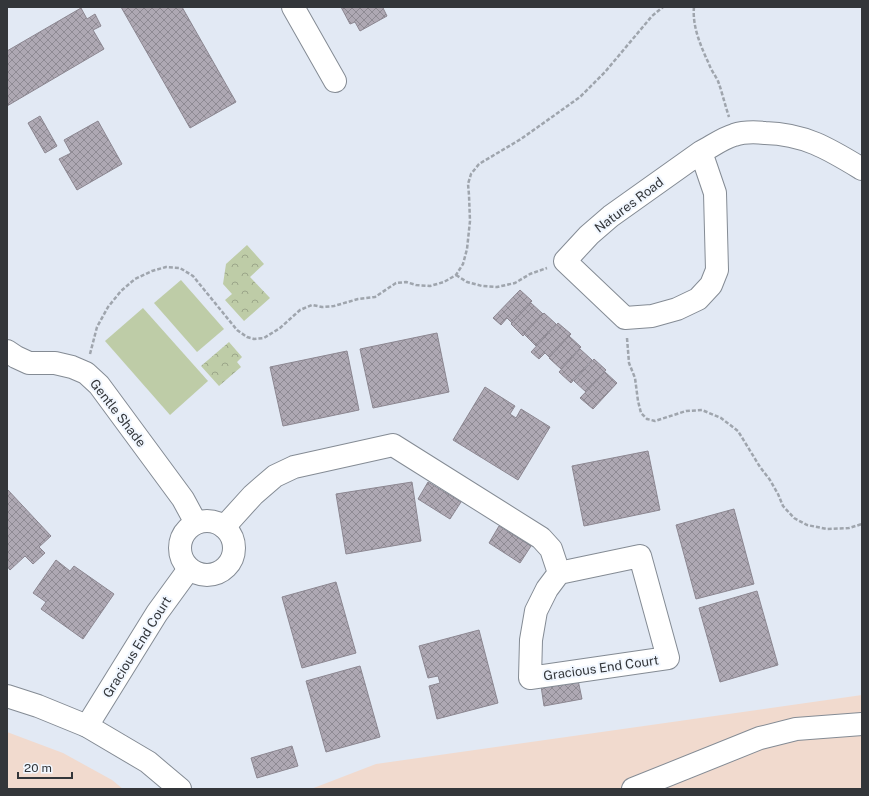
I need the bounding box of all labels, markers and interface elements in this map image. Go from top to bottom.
street label: Natures Road [592,174,666,236]
street label: Gentle Shade [87,376,149,450]
street label: Gracious End Court [100,594,174,700]
street label: Gracious End Court [542,652,660,684]
scale bar [18,754,72,780]
text: 20 m [24,761,52,775]

